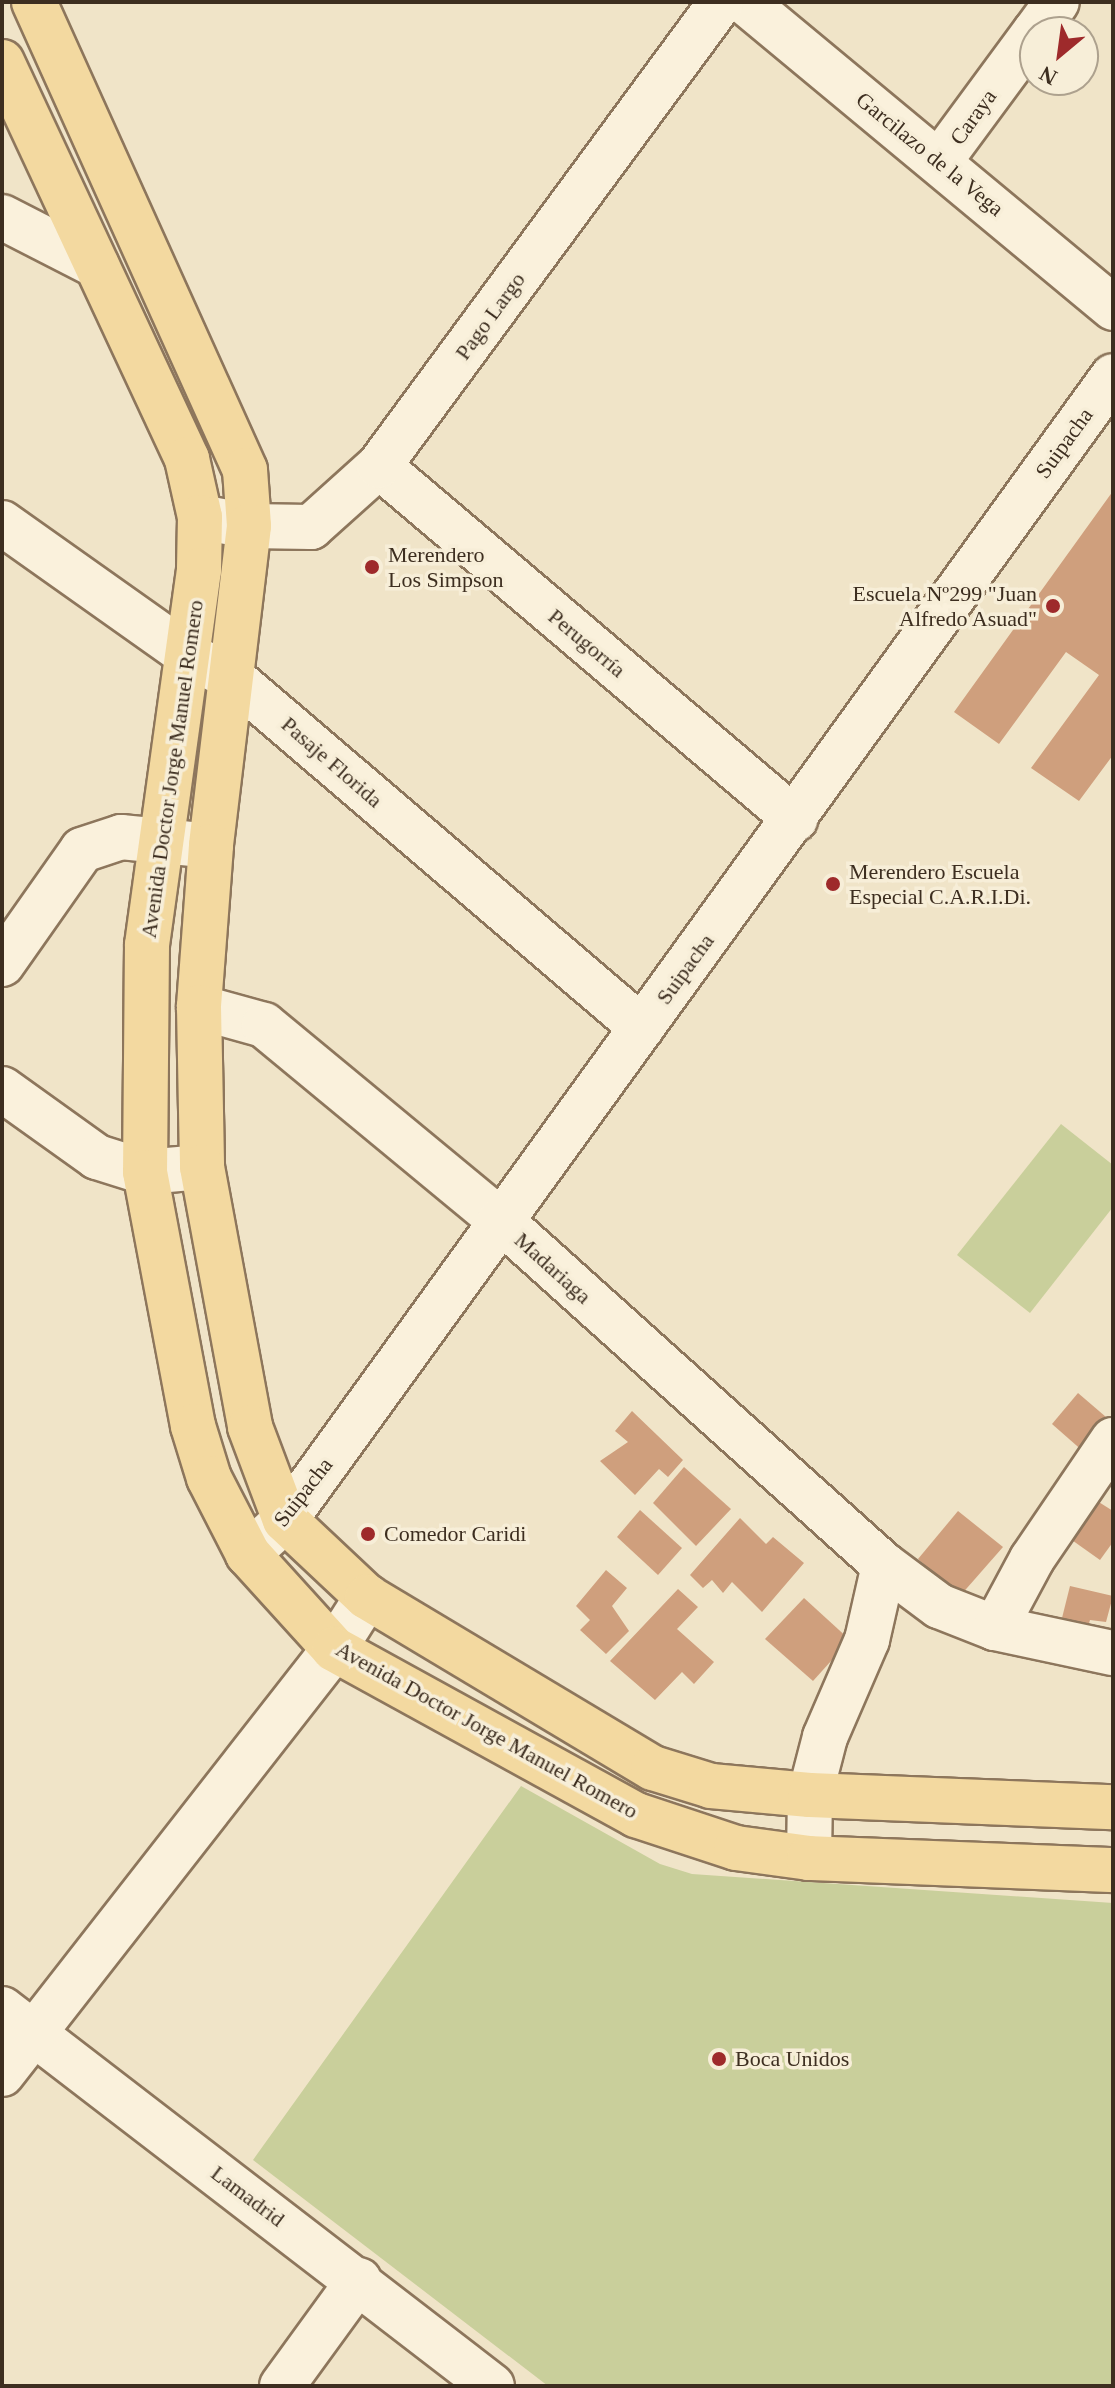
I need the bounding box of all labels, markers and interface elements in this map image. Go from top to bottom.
north arrow [1019,16,1099,96]
text: N [1035,61,1061,90]
street label: Caraya [944,84,1002,150]
street label: Garcilazo de la Vega [851,86,1009,222]
street label: Pago Largo [449,267,531,365]
street label: Suipacha [1030,403,1098,483]
place label: Merendero Los Simpson [388,541,504,592]
marker: Merendero Los Simpson [363,558,381,576]
place label: Escuela Nº299 "Juan Alfredo Asuad" [853,580,1037,632]
marker: Escuela Nº299 "Juan Alfredo Asuad" [1044,597,1062,615]
street label: Avenida Doctor Jorge Manuel Romero [135,598,209,940]
street label: Perugorría [543,603,631,683]
street label: Pasaje Florida [276,711,388,813]
place label: Merendero Escuela Especial C.A.R.I.Di. [849,858,1031,910]
marker: Merendero Escuela Especial C.A.R.I.Di. [824,875,842,893]
street label: Suipacha [651,929,719,1009]
street label: Madariaga [509,1227,597,1309]
street label: Suipacha [268,1452,338,1532]
place label: Comedor Caridi [384,1521,526,1547]
marker: Comedor Caridi [359,1525,377,1543]
street label: Avenida Doctor Jorge Manuel Romero [331,1636,643,1824]
place label: Boca Unidos [735,2046,849,2072]
marker: Boca Unidos [710,2050,728,2068]
street label: Lamadrid [206,2160,290,2232]

